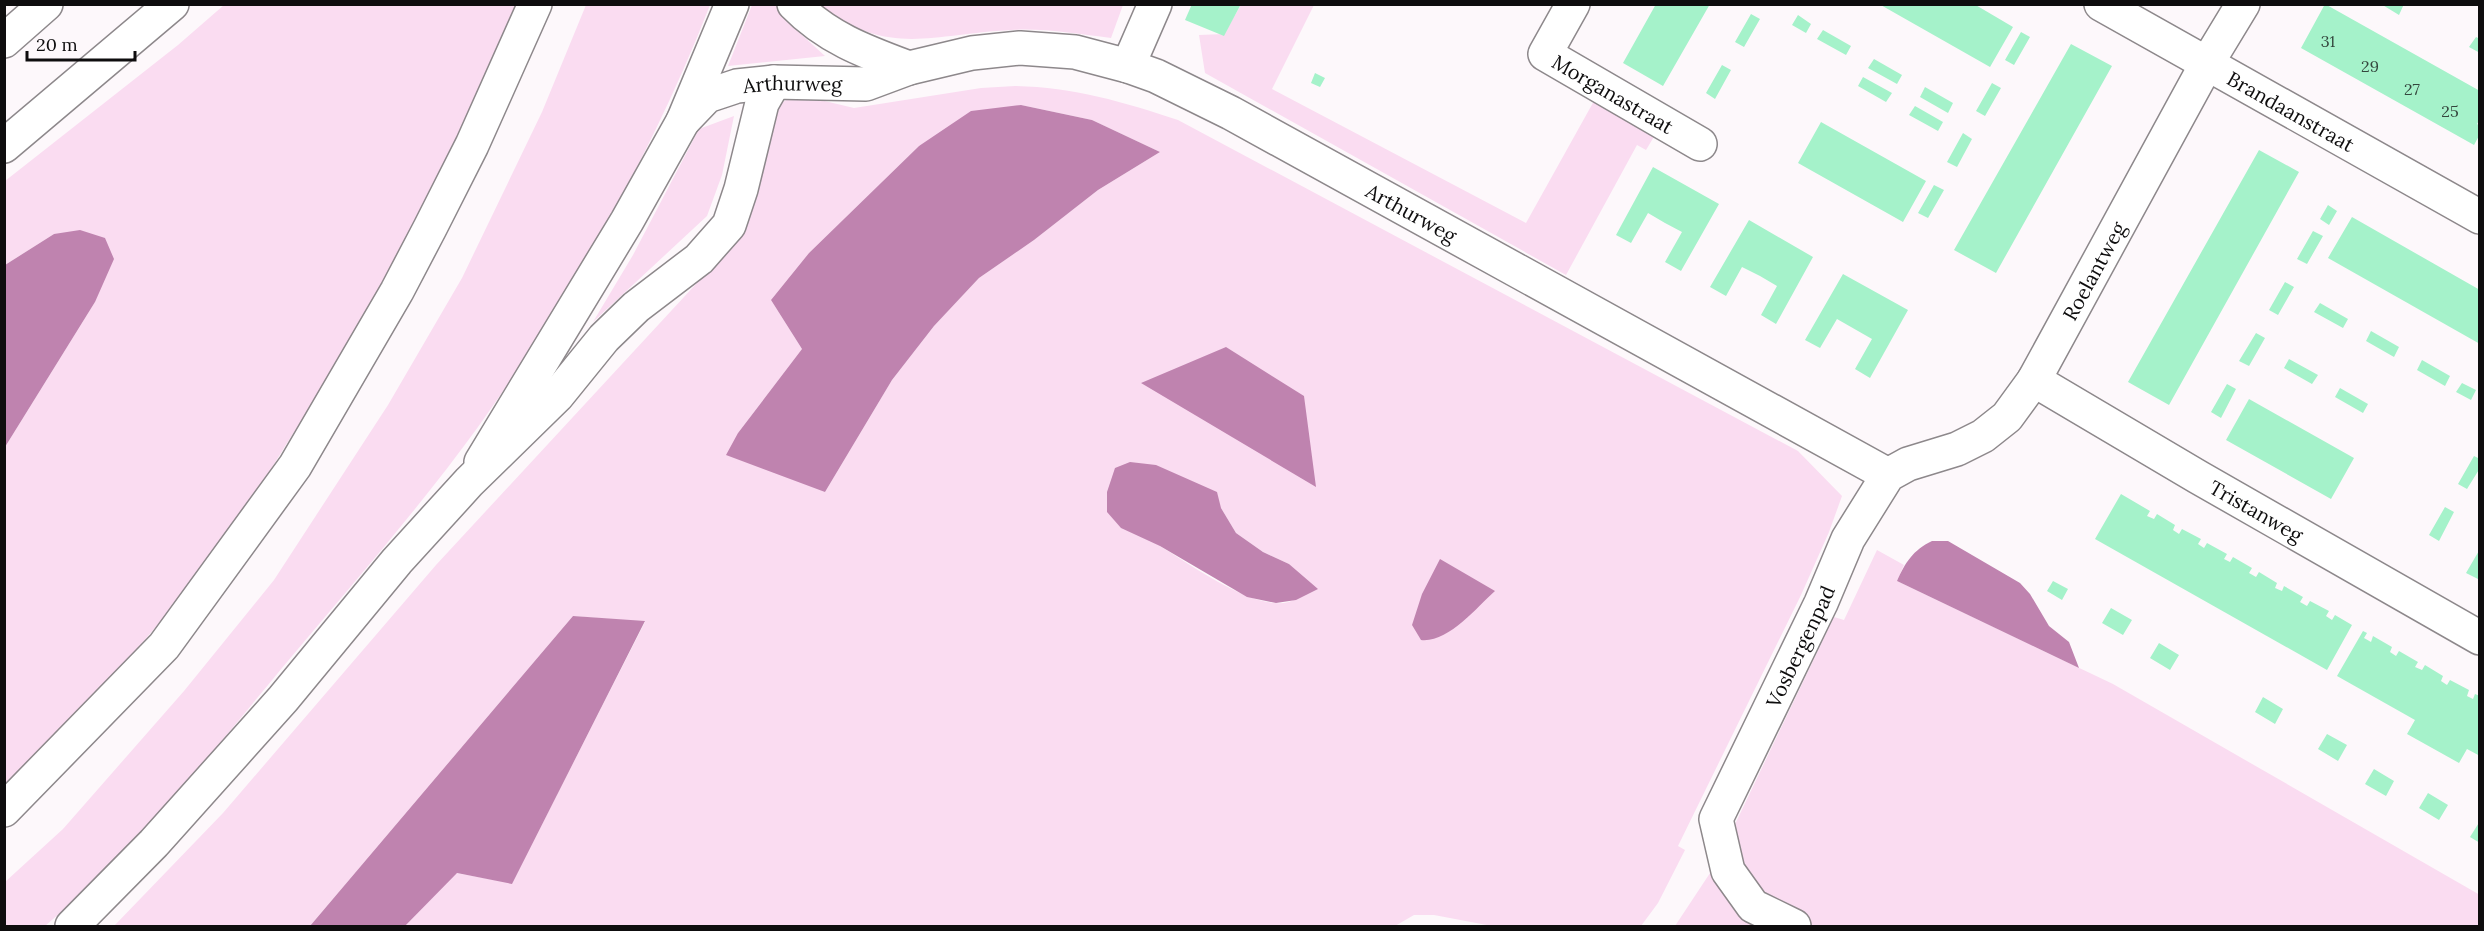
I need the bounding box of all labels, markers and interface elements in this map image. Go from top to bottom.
scale bar [27,24,135,62]
house number: 31 [2321,31,2336,51]
text: 20 m [36,33,78,56]
street label: Morganastraat [1548,49,1678,139]
house number: 29 [2361,56,2379,76]
street label: Brandaanstraat [2223,65,2359,157]
street label: Arthurweg [741,69,843,98]
house number: 27 [2404,79,2421,99]
house number: 25 [2441,101,2459,121]
street label: Arthurweg [1361,177,1462,248]
street label: Roelantweg [2057,216,2131,324]
street label: Tristanweg [2205,474,2309,547]
street label: Vosbergenpad [1759,581,1840,712]

